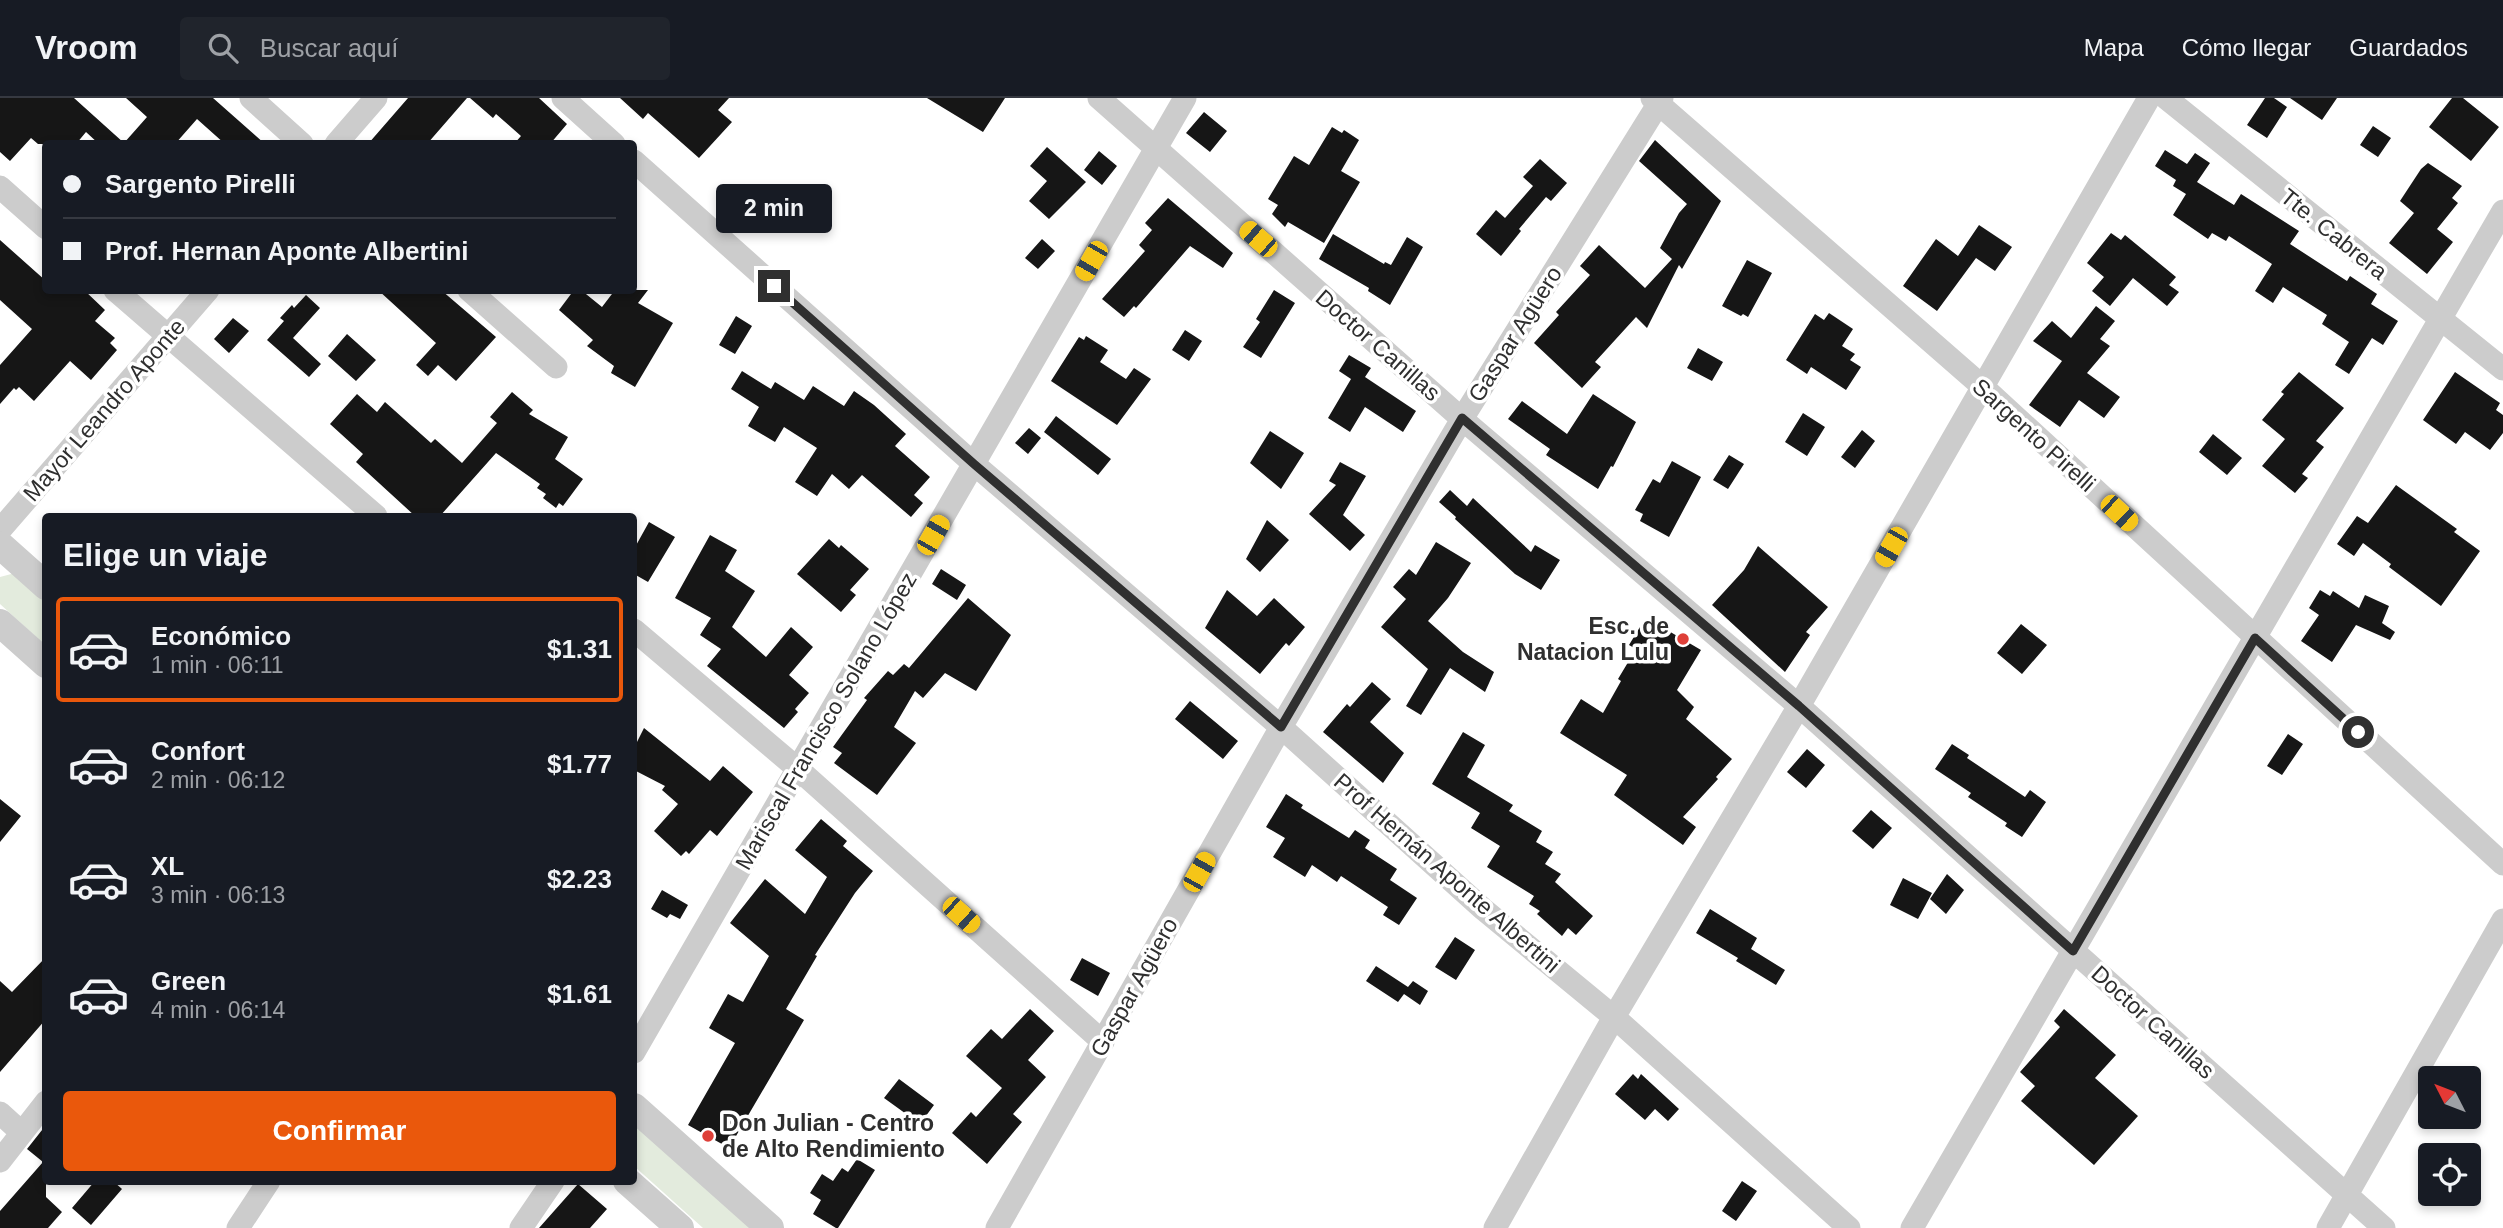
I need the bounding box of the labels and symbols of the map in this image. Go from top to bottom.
street label: Tte. Cabrera [2276,183,2393,285]
callout: 2 min [716,184,832,234]
car [1236,217,1281,261]
car [1072,238,1111,284]
street label: Gaspar Agüero [1463,262,1567,406]
route end [758,270,790,302]
street label: Doctor Canillas [1311,284,1445,406]
street label: Mayor Leandro Aponte [18,314,190,506]
street label: Sargento Pirelli [1967,373,2101,497]
car [2097,491,2142,535]
car [914,512,953,558]
car [1872,524,1911,570]
street label: Mariscal Francisco Solano López [730,568,922,874]
place label: Esc. de Natacion Lulu [1517,613,1669,665]
marker: Esc. de Natacion Lulu [1675,631,1691,647]
route start [2342,716,2374,748]
street label: Prof Hernán Aponte Albertini [1329,768,1565,978]
car [1180,849,1219,895]
car [939,893,984,937]
street label: Gaspar Agüero [1085,913,1183,1061]
street label: Doctor Canillas [2086,960,2220,1084]
north arrow [2418,1066,2482,1129]
place label: Don Julian - Centro de Alto Rendimiento [722,1110,945,1162]
marker: Don Julian - Centro de Alto Rendimiento [700,1128,716,1144]

